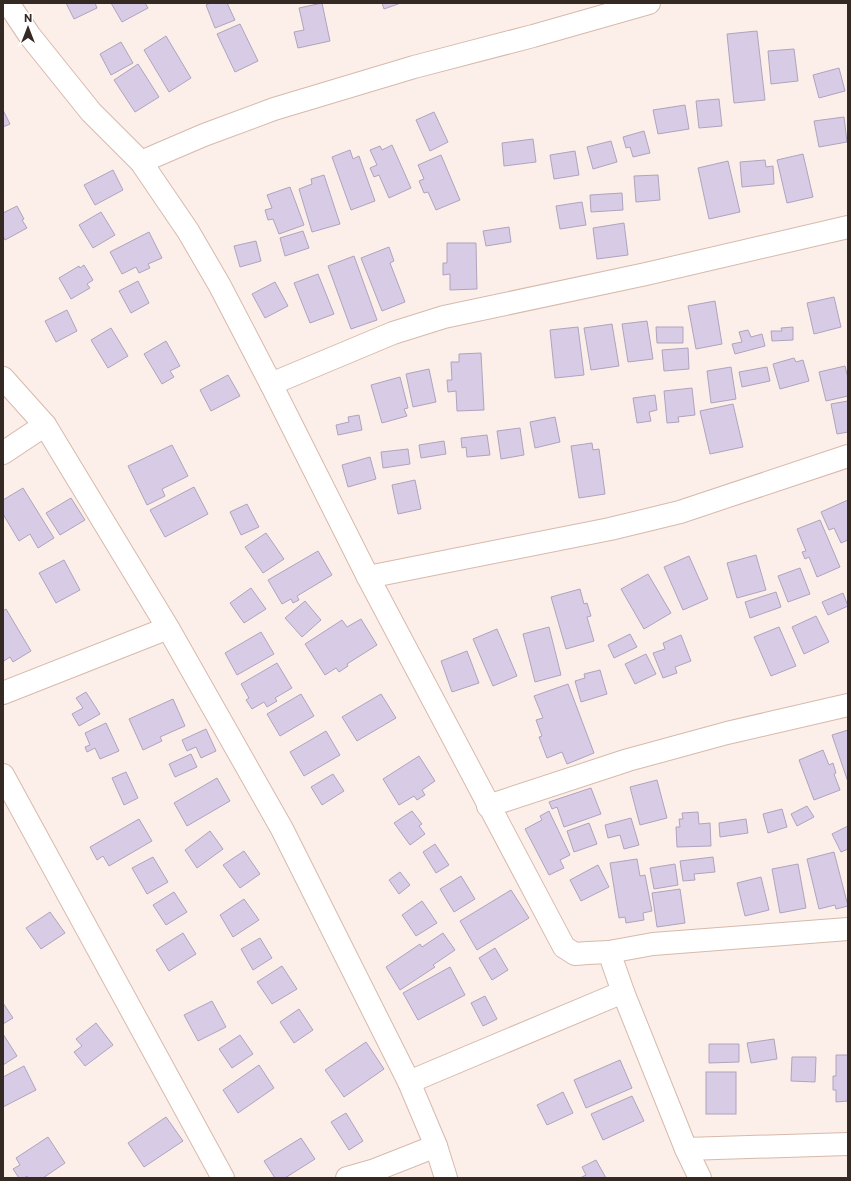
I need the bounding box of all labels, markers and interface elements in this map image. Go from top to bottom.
north arrow [8,8,48,48]
text: N [24,11,32,24]

